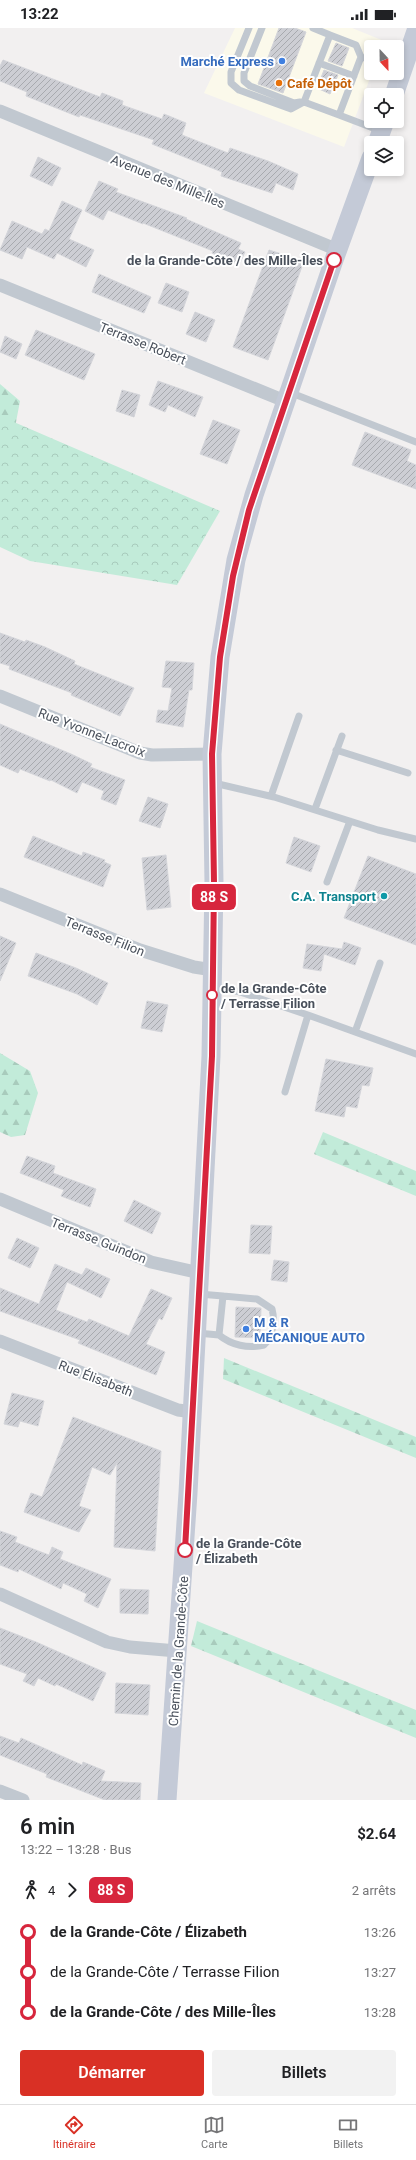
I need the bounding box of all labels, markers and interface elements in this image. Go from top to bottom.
text: 13:22 [20,5,59,23]
north arrow [364,40,404,80]
map controls [364,40,404,176]
place label: Marché Express [180,54,274,69]
marker: Marché Express [277,56,287,66]
place label: Café Dépôt [287,76,352,91]
marker: Café Dépôt [274,78,284,88]
button: locate [364,88,404,128]
button: layers [364,136,404,176]
street label: Avenue des Mille-Îles [109,152,227,211]
marker: de la Grande-Côte / des Mille-Îles [326,252,342,268]
place label: de la Grande-Côte / des Mille-Îles [127,253,323,268]
street label: Terrasse Robert [97,319,188,368]
street label: Rue Yvonne-Lacroix [36,705,148,760]
line badge: 88 S [186,884,242,910]
text: 88 S [200,889,228,905]
place label: C.A. Transport [291,889,377,904]
marker: C.A. Transport [379,891,389,901]
street label: Terrasse Filion [63,914,147,959]
place label: de la Grande-Côte / Terrasse Filion [220,981,327,1011]
marker: de la Grande-Côte / Terrasse Filion [206,989,218,1001]
street label: Terrasse Guindon [49,1215,149,1266]
place label: M & R MÉCANIQUE AUTO [254,1315,365,1345]
marker: M & R MÉCANIQUE AUTO [241,1324,251,1334]
street label: Rue Élisabeth [57,1357,135,1400]
place label: de la Grande-Côte / Élizabeth [195,1536,302,1566]
marker: de la Grande-Côte / Élizabeth [177,1542,193,1558]
street label: Chemin de la Grande-Côte [166,1575,191,1727]
text: 6 min [20,1814,75,1839]
text: $2.64 [357,1825,396,1843]
text: 13:22 – 13:28 · Bus [20,1842,132,1857]
icon: walk [20,1879,42,1901]
icon: forward [61,1879,83,1901]
text: 88 S [97,1882,125,1898]
text: 4 [48,1883,55,1898]
text: 2 arrêts [352,1883,396,1898]
text: de la Grande-Côte / Élizabeth [50,1923,247,1941]
text: 13:26 [364,1925,396,1940]
text: de la Grande-Côte / Terrasse Filion [50,1963,280,1981]
text: 13:27 [364,1965,396,1980]
text: de la Grande-Côte / des Mille-Îles [50,2003,276,2021]
text: 13:28 [364,2005,396,2020]
button: Démarrer [20,2050,204,2096]
button: Billets [212,2050,396,2096]
tab: Itinéraire [53,2114,96,2151]
tab: Carte [201,2114,228,2151]
tab: Billets [333,2114,363,2151]

